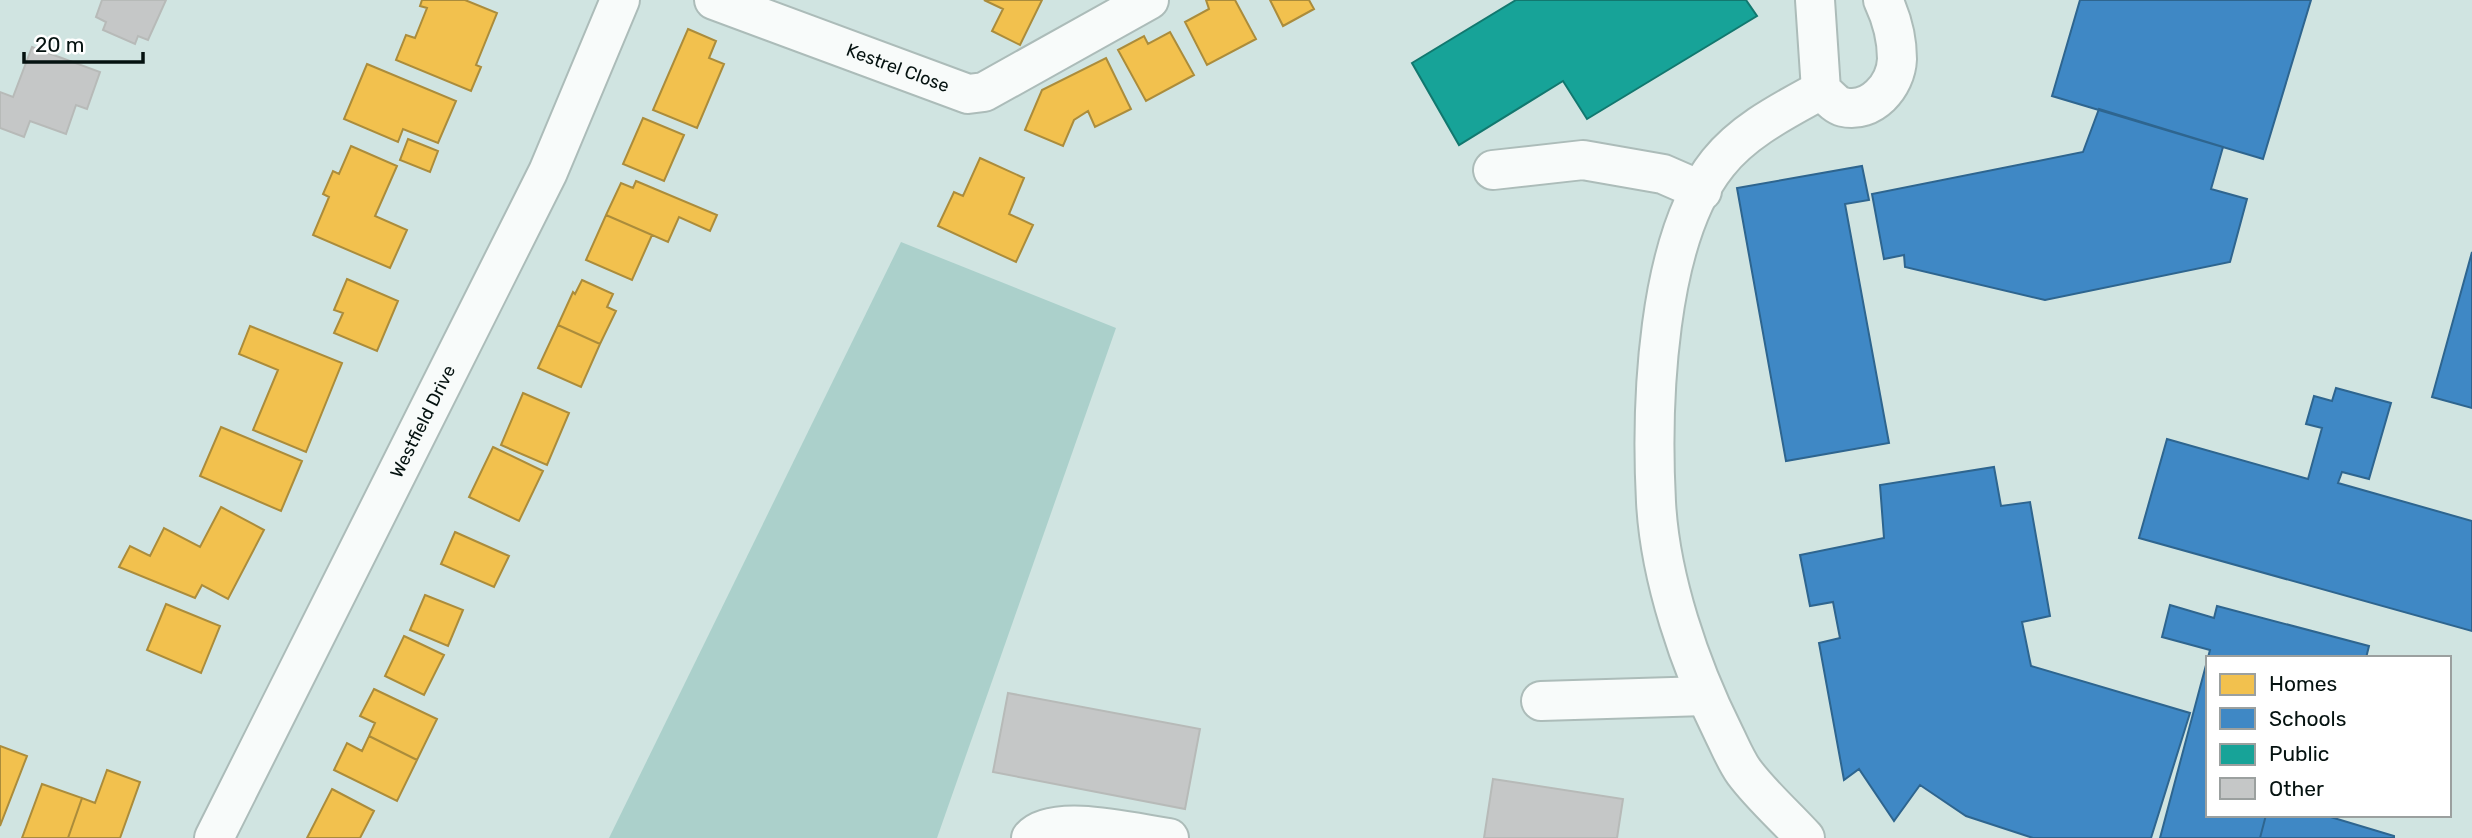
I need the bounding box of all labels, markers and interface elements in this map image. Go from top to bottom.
scale bar [24,21,144,65]
text: 20 m [35,32,84,57]
street label: Kestrel Close [843,39,952,97]
street label: Westfield Drive [385,361,460,481]
legend [2206,656,2451,817]
text: Homes [2269,671,2337,696]
text: Schools [2269,706,2346,731]
text: Public [2269,741,2329,766]
text: Other [2269,776,2324,801]

